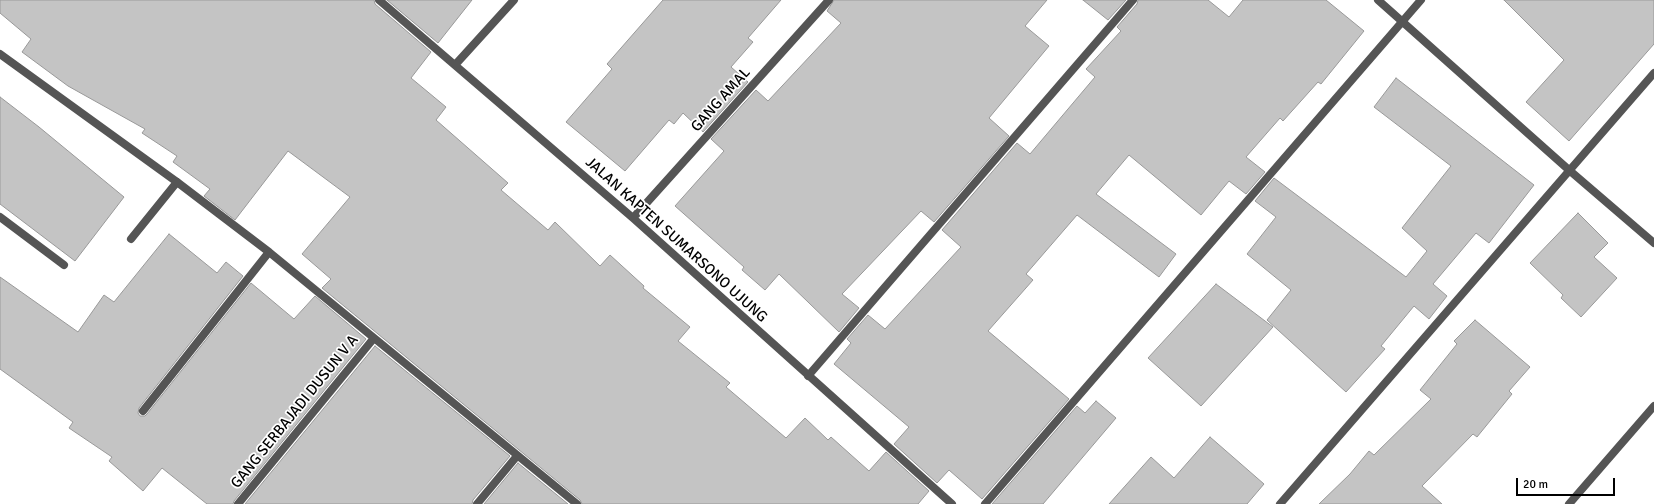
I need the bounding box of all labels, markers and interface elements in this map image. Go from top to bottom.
street label: GANG AMAL [688,64,754,136]
street label: JALAN KAPTEN SUMARSONO UJUNG [581,154,771,326]
street label: GANG SERBAJADI DUSUN V A [228,332,362,492]
scale bar [1518,470,1617,496]
text: 20 m [1523,477,1548,492]

